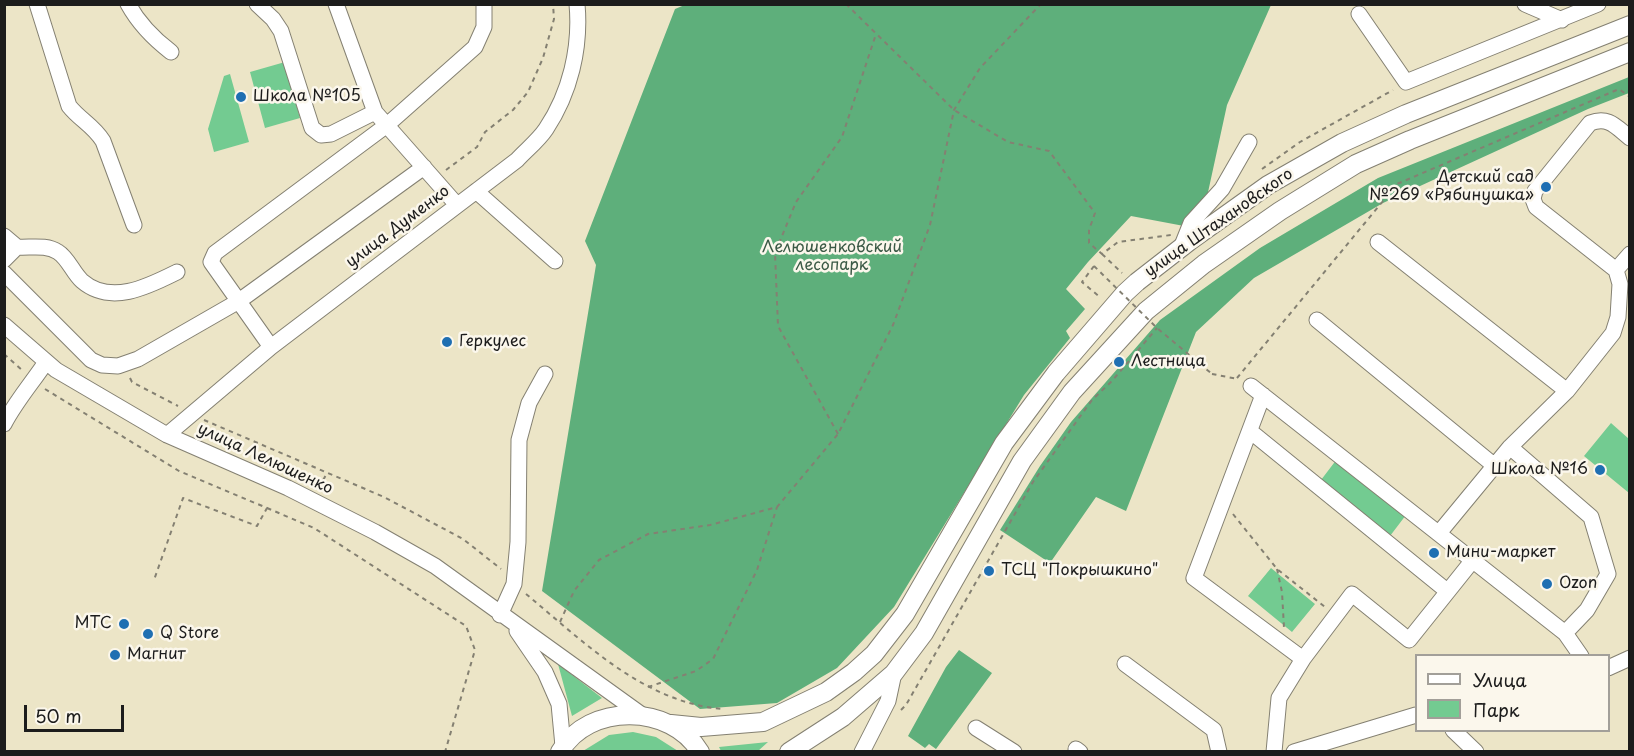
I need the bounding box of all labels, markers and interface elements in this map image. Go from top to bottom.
place label: Школа №105 [253,87,361,107]
marker: Школа №105 [234,90,248,104]
street label: улица Штахановского [1141,165,1297,281]
place label: Детский сад №269 «Рябинушка» [1369,168,1534,206]
marker: Детский сад №269 «Рябинушка» [1539,180,1553,194]
street label: улица Думенко [342,182,454,272]
park label: Лелюшенковский лесопарк [762,238,902,276]
place label: Геркулес [459,332,526,352]
marker: Геркулес [440,335,454,349]
place label: Лестница [1131,352,1205,372]
marker: Лестница [1112,355,1126,369]
street label: улица Лелюшенко [194,419,336,499]
place label: Школа №16 [1491,460,1588,480]
marker: Школа №16 [1593,463,1607,477]
place label: Мини-маркет [1446,543,1556,563]
marker: Мини-маркет [1427,546,1441,560]
place label: ТСЦ "Покрышкино" [1001,561,1158,581]
marker: ТСЦ "Покрышкино" [982,564,996,578]
place label: Ozon [1559,574,1597,594]
marker: Ozon [1540,577,1554,591]
place label: МТС [74,614,112,634]
marker: МТС [117,617,131,631]
place label: Q Store [160,624,219,644]
marker: Q Store [141,627,155,641]
place label: Магнит [127,645,186,665]
marker: Магнит [108,648,122,662]
legend [1415,654,1610,732]
text: Улица [1473,666,1527,693]
scale bar [27,693,128,731]
text: Парк [1473,696,1519,723]
text: 50 m [35,702,82,729]

